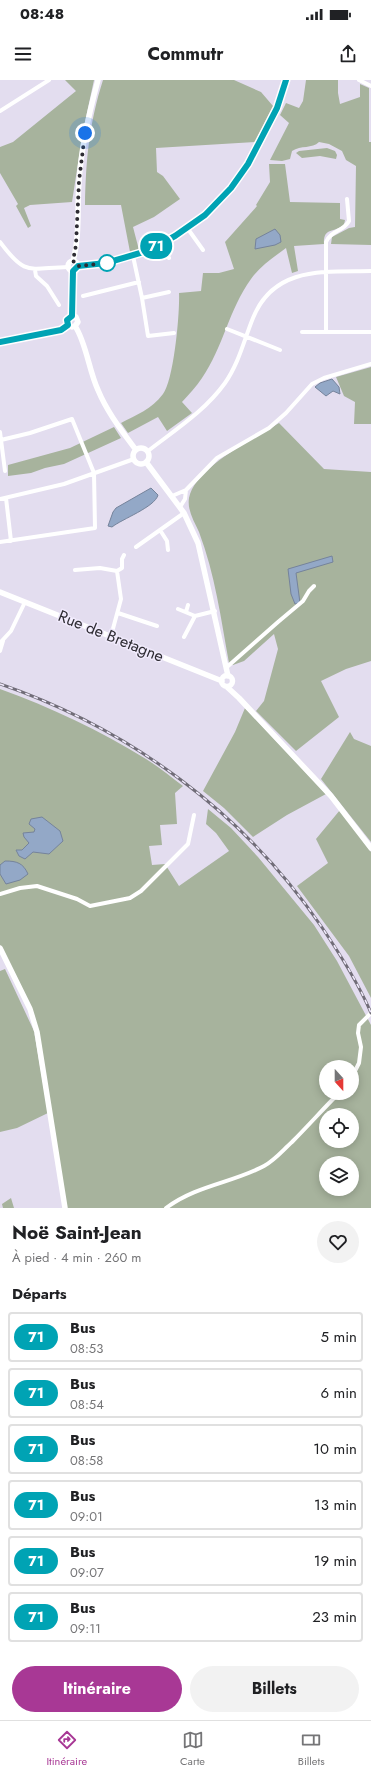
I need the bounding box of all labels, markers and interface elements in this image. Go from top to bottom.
text: 08:48 [20,3,64,25]
text: Commutr [147,41,224,67]
icon: menu [12,43,34,65]
icon: share [337,43,359,65]
your location [75,123,95,143]
line badge: 71 [138,233,174,259]
text: 71 [148,236,164,256]
unlabelled marker [98,254,116,272]
street label: Rue de Bretagne [55,604,167,668]
north arrow [319,1060,359,1100]
map controls [319,1060,359,1196]
button: locate [319,1108,359,1148]
button: layers [319,1156,359,1196]
text: Noë Saint-Jean [12,1219,142,1246]
button: heart [317,1221,359,1263]
text: À pied · 4 min · 260 m [12,1248,141,1267]
text: Départs [12,1283,67,1305]
text: Bus [70,1317,95,1339]
text: 5 min [321,1326,357,1348]
text: 71 [28,1327,44,1347]
text: 08:53 [70,1339,103,1358]
text: Bus [70,1373,95,1395]
text: 6 min [320,1382,357,1404]
text: 71 [28,1383,44,1403]
text: 08:54 [70,1395,104,1414]
text: Bus [70,1429,95,1451]
text: 10 min [313,1438,357,1460]
text: 71 [28,1439,44,1459]
text: 08:58 [70,1451,103,1470]
text: Bus [70,1485,95,1507]
text: 13 min [314,1494,357,1516]
text: 71 [28,1495,44,1515]
text: 09:01 [70,1507,103,1526]
text: Bus [70,1541,95,1563]
text: 19 min [314,1550,357,1572]
text: 71 [28,1551,44,1571]
text: 09:07 [70,1563,104,1582]
text: Bus [70,1597,95,1619]
text: 23 min [312,1606,357,1628]
text: 71 [28,1607,44,1627]
text: 09:11 [70,1619,101,1638]
button: Itinéraire [12,1666,182,1712]
button: Billets [190,1666,359,1712]
tab: Itinéraire [46,1729,87,1769]
tab: Carte [180,1729,205,1769]
tab: Billets [298,1729,325,1769]

